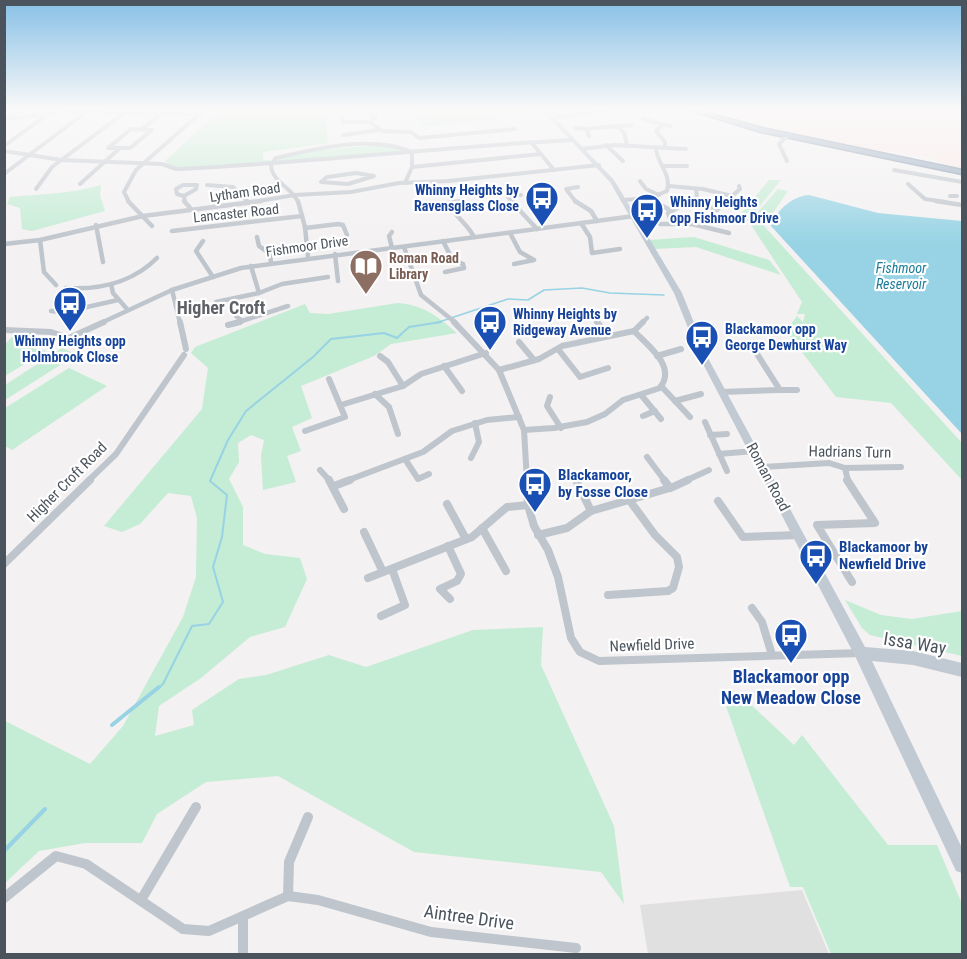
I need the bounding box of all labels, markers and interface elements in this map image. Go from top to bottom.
street label: Lytham Road [209,179,281,205]
bus stop icon: Whinny Heights by Ravensglass Close [524,180,560,227]
place label: Whinny Heights by Ravensglass Close [414,182,520,214]
bus stop icon: Whinny Heights opp Fishmoor Drive [629,192,665,239]
place label: Whinny Heights opp Fishmoor Drive [670,194,779,226]
street label: Lancaster Road [192,201,280,225]
street label: Fishmoor Drive [265,232,350,260]
library icon: Roman Road Library [348,248,384,295]
place label: Roman Road Library [389,250,459,282]
water label: Fishmoor Reservoir [876,260,927,292]
bus stop icon: Whinny Heights opp Holmbrook Close [52,285,88,332]
district label: Higher Croft [177,297,266,318]
bus stop icon: Whinny Heights by Ridgeway Avenue [472,304,508,351]
place label: Whinny Heights by Ridgeway Avenue [513,306,618,338]
bus stop icon: Blackamoor opp George Dewhurst Way [684,319,720,366]
place label: Blackamoor opp George Dewhurst Way [725,321,848,353]
place label: Whinny Heights opp Holmbrook Close [14,333,126,365]
street label: Higher Croft Road [23,438,111,526]
street label: Roman Road [742,440,794,514]
street label: Hadrians Turn [809,442,891,462]
bus stop icon: Blackamoor, by Fosse Close [517,466,553,513]
place label: Blackamoor, by Fosse Close [558,466,648,501]
bus stop icon: Blackamoor by Newfield Drive [798,538,834,585]
place label: Blackamoor by Newfield Drive [839,538,928,573]
bus stop icon: Blackamoor opp New Meadow Close [773,617,809,664]
street label: Issa Way [882,628,948,658]
street label: Newfield Drive [609,635,695,655]
place label: Blackamoor opp New Meadow Close [721,666,861,708]
street label: Aintree Drive [423,900,515,934]

